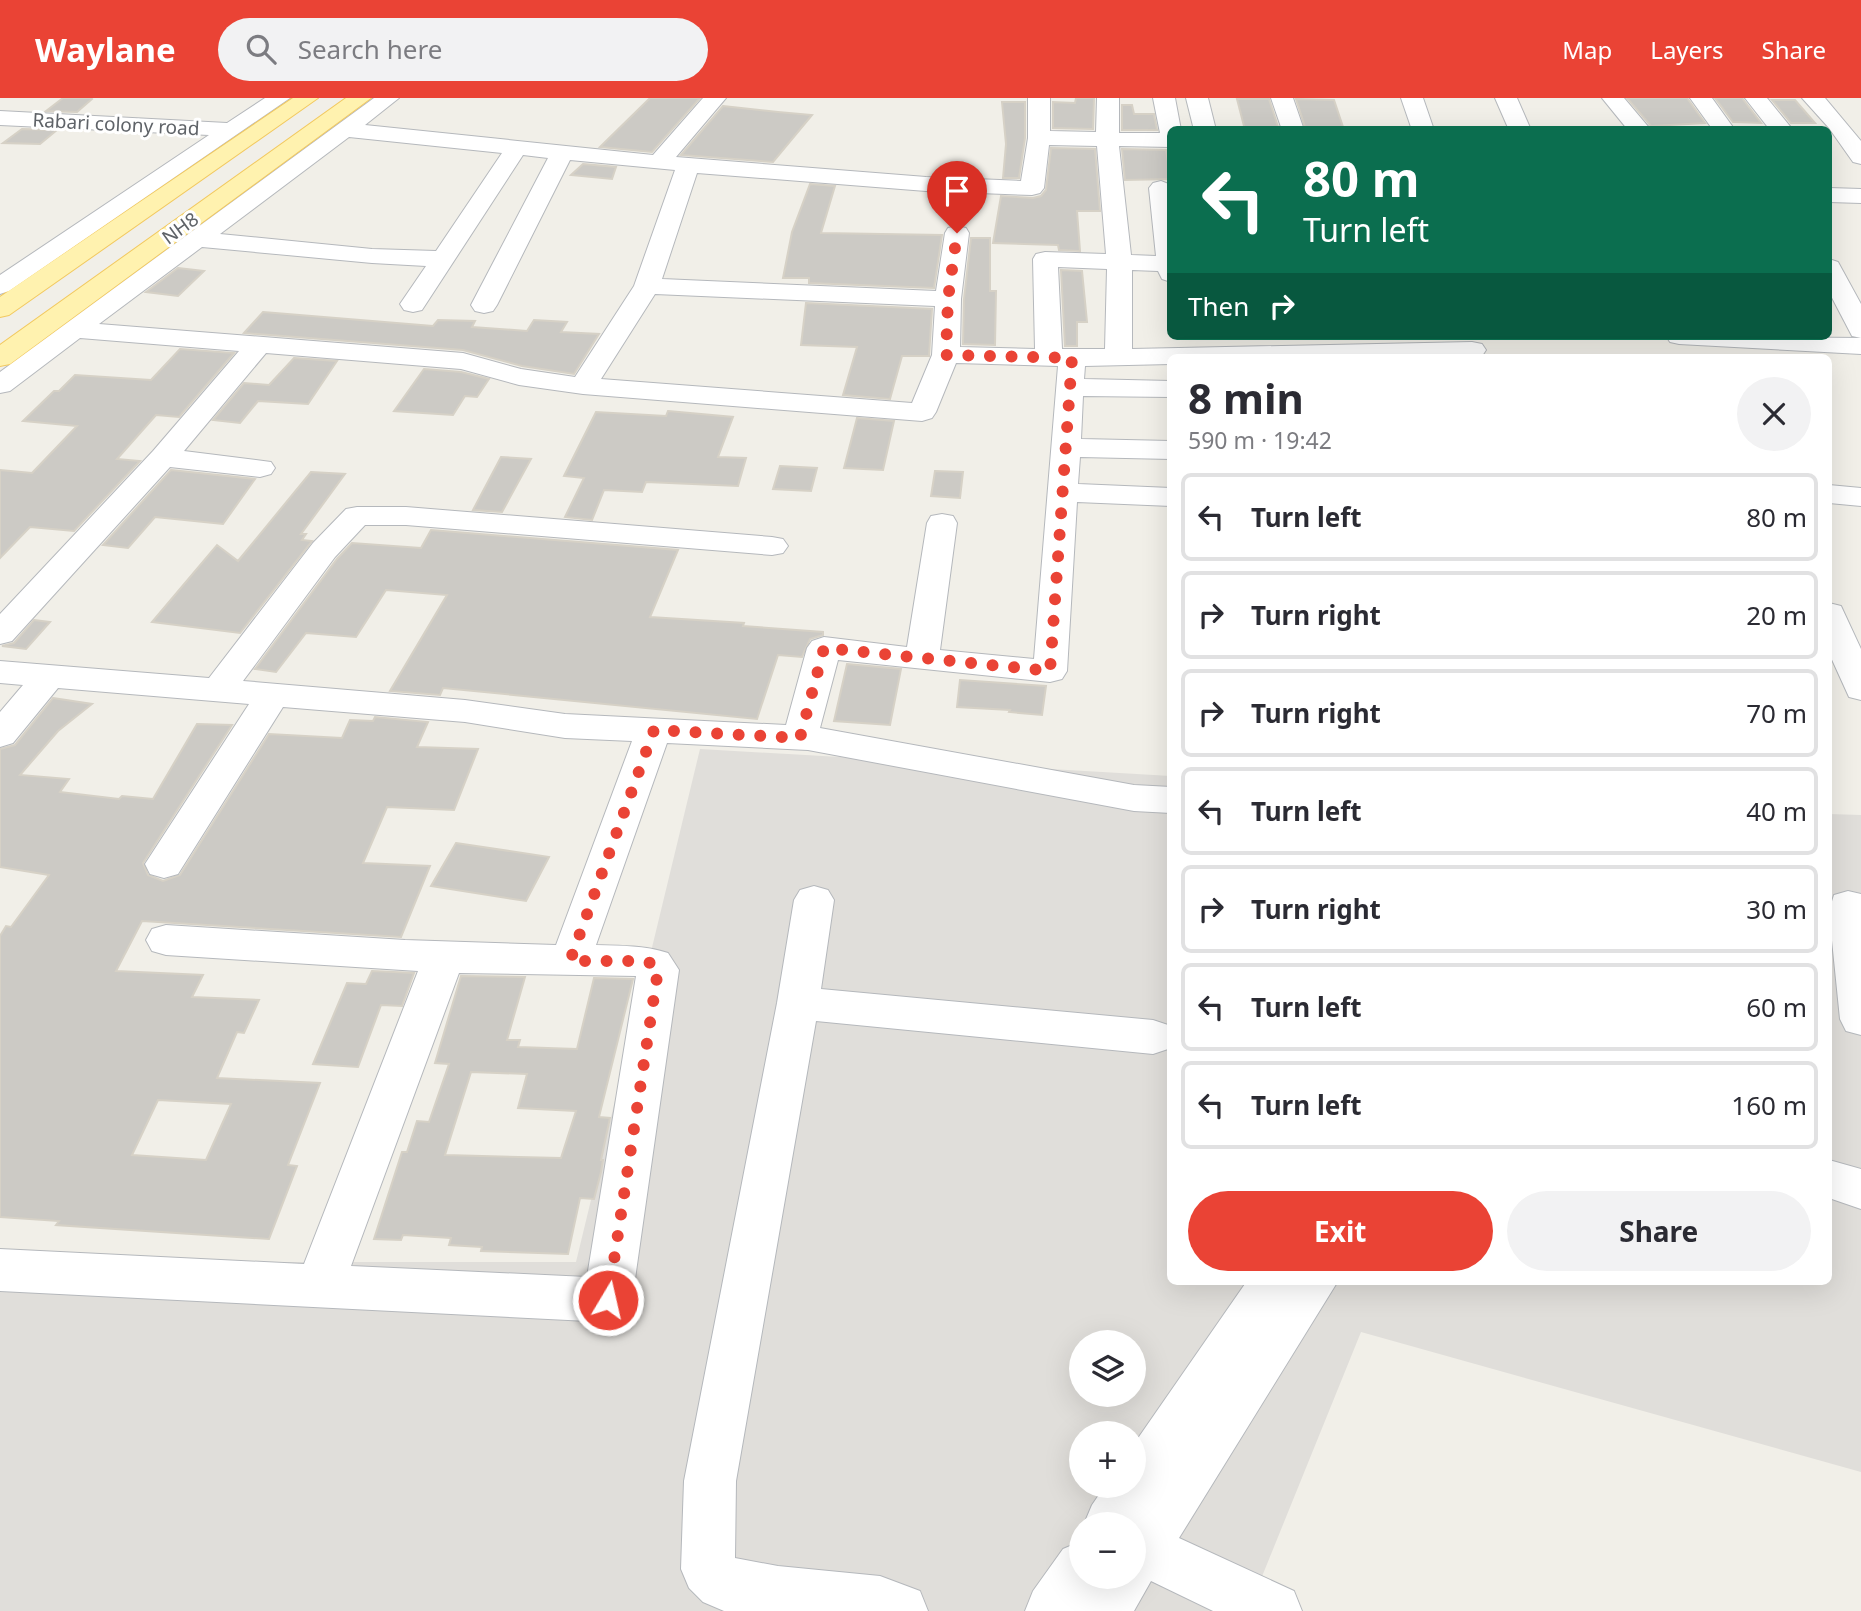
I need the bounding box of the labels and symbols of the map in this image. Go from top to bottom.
street label: Rabari colony road [32,107,200,141]
pin [927,161,987,233]
street label: NH8 [156,206,204,250]
position arrow [571,1263,645,1337]

